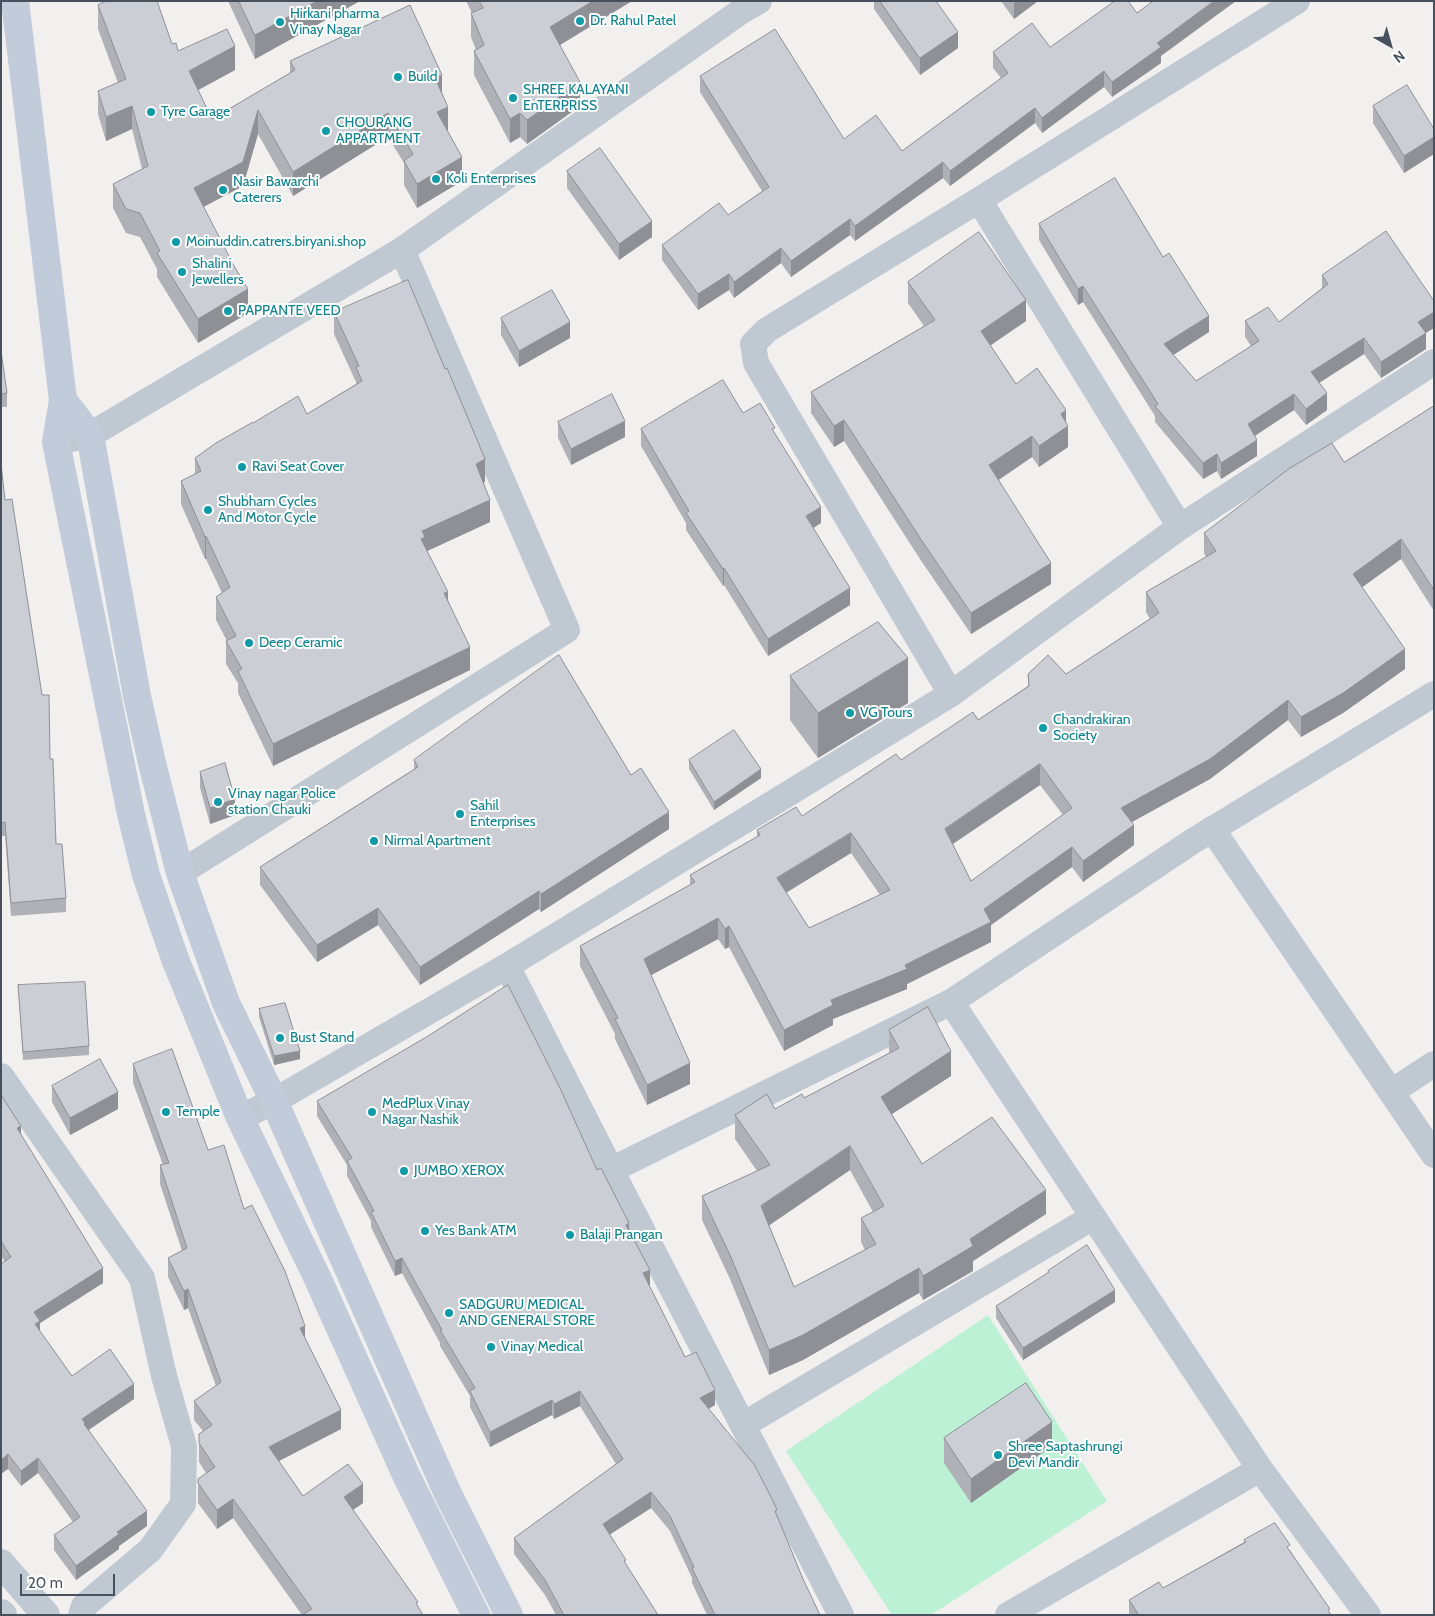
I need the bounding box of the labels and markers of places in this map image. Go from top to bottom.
place label: Hirkani pharma Vinay Nagar [290,6,380,38]
place label: Dr. Rahul Patel [590,13,676,29]
marker: Dr. Rahul Patel [574,15,586,27]
marker: Hirkani pharma Vinay Nagar [274,16,286,28]
place label: Build [408,69,438,85]
marker: Build [392,71,404,83]
place label: SHREE KALAYANI EnTERPRISS [523,82,629,114]
marker: SHREE KALAYANI EnTERPRISS [507,92,519,104]
place label: Tyre Garage [161,104,230,120]
marker: Tyre Garage [145,106,157,118]
place label: CHOURANG APPARTMENT [336,115,420,148]
marker: CHOURANG APPARTMENT [320,125,332,137]
place label: Koli Enterprises [446,171,536,187]
marker: Koli Enterprises [430,173,442,185]
place label: Nasir Bawarchi Caterers [233,174,319,206]
marker: Nasir Bawarchi Caterers [217,184,229,196]
place label: Moinuddin.catrers.biryani.shop [186,234,366,250]
marker: Moinuddin.catrers.biryani.shop [170,236,182,248]
place label: Shalini Jewellers [192,256,244,288]
marker: Shalini Jewellers [176,266,188,278]
place label: PAPPANTE VEED [238,303,341,319]
marker: PAPPANTE VEED [222,305,234,317]
place label: Ravi Seat Cover [252,459,344,475]
marker: Ravi Seat Cover [236,461,248,473]
place label: Shubham Cycles And Motor Cycle [218,494,317,526]
marker: Shubham Cycles And Motor Cycle [202,504,214,516]
place label: Deep Ceramic [259,635,343,651]
marker: Deep Ceramic [243,637,255,649]
place label: VG Tours [860,705,913,721]
marker: VG Tours [844,707,856,719]
place label: Chandrakiran Society [1053,712,1131,744]
marker: Chandrakiran Society [1037,722,1049,734]
place label: Vinay nagar Police station Chauki [228,786,336,819]
marker: Vinay nagar Police station Chauki [212,796,224,808]
place label: Sahil Enterprises [470,798,536,830]
marker: Sahil Enterprises [454,808,466,820]
place label: Nirmal Apartment [384,833,491,849]
marker: Nirmal Apartment [368,835,380,847]
place label: Bust Stand [290,1030,354,1046]
marker: Bust Stand [274,1032,286,1044]
place label: MedPlux Vinay Nagar Nashik [382,1096,470,1128]
place label: Temple [176,1104,220,1120]
marker: Temple [160,1106,172,1118]
marker: MedPlux Vinay Nagar Nashik [366,1106,378,1118]
place label: JUMBO XEROX [414,1163,504,1179]
marker: JUMBO XEROX [398,1165,410,1177]
place label: Yes Bank ATM [435,1223,517,1239]
marker: Yes Bank ATM [419,1225,431,1237]
place label: Balaji Prangan [580,1227,662,1243]
marker: Balaji Prangan [564,1229,576,1241]
place label: SADGURU MEDICAL AND GENERAL STORE [459,1297,595,1330]
marker: SADGURU MEDICAL AND GENERAL STORE [443,1307,455,1319]
place label: Vinay Medical [501,1339,583,1355]
marker: Vinay Medical [485,1341,497,1353]
place label: Shree Saptashrungi Devi Mandir [1008,1439,1123,1471]
marker: Shree Saptashrungi Devi Mandir [992,1449,1004,1461]

